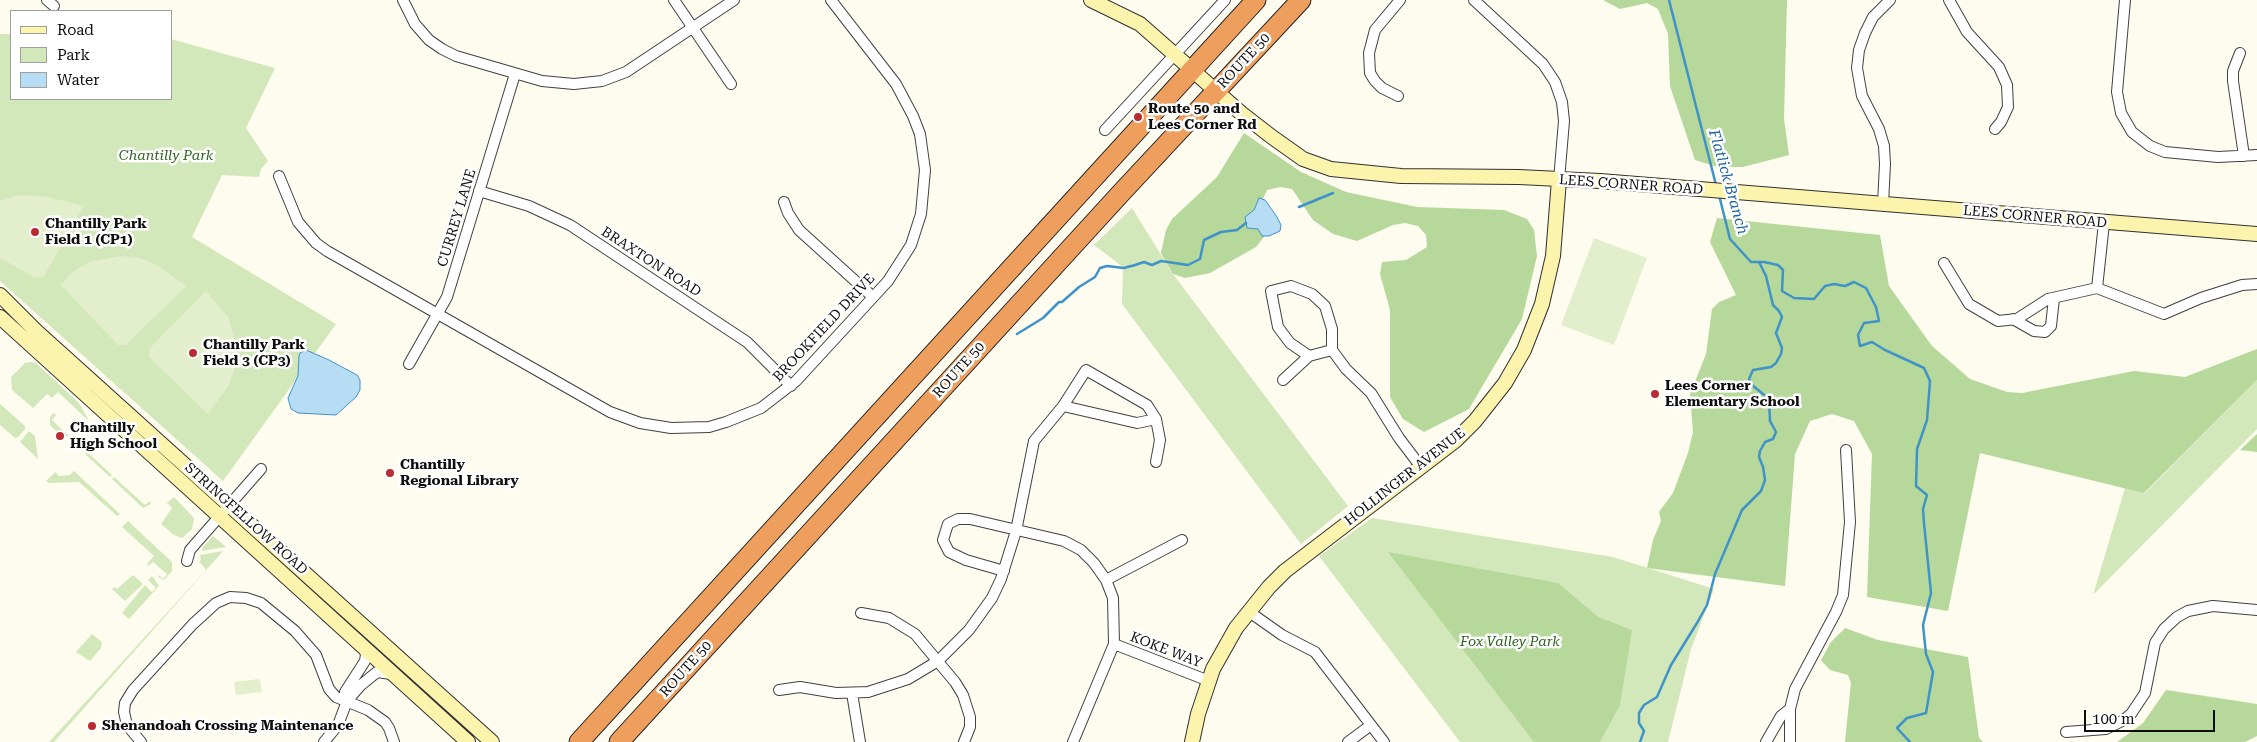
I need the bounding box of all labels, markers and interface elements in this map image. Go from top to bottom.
legend [10,10,172,100]
text: Road [57,21,94,39]
street label: ROUTE 50 [1214,30,1274,92]
text: Park [57,46,90,64]
text: Water [57,71,99,89]
place label: Route 50 and Lees Corner Rd [1148,101,1257,134]
marker: Route 50 and Lees Corner Rd [1132,111,1144,123]
water label: Flatlick Branch [1704,127,1752,237]
park label: Chantilly Park [119,148,213,164]
street label: CURREY LANE [434,167,480,269]
street label: LEES CORNER ROAD [1558,172,1704,198]
street label: LEES CORNER ROAD [1962,202,2108,232]
place label: Chantilly Park Field 1 (CP1) [45,216,147,248]
street label: BRAXTON ROAD [598,223,704,301]
marker: Chantilly Park Field 1 (CP1) [29,226,41,238]
street label: BROOKFIELD DRIVE [770,270,878,386]
place label: Chantilly Park Field 3 (CP3) [203,337,305,370]
street label: ROUTE 50 [929,339,989,401]
marker: Chantilly Park Field 3 (CP3) [187,347,199,359]
place label: Lees Corner Elementary School [1665,378,1800,411]
marker: Lees Corner Elementary School [1649,388,1661,400]
place label: Chantilly High School [70,420,157,452]
street label: HOLLINGER AVENUE [1341,425,1469,529]
marker: Chantilly High School [54,430,66,442]
place label: Chantilly Regional Library [400,457,519,490]
street label: STRINGFELLOW ROAD [181,459,311,579]
marker: Chantilly Regional Library [384,467,396,479]
street label: KOKE WAY [1128,629,1204,671]
park label: Fox Valley Park [1460,634,1560,650]
street label: ROUTE 50 [656,638,716,700]
scale bar [2087,700,2218,732]
text: 100 m [2092,710,2135,728]
place label: Shenandoah Crossing Maintenance [102,718,353,734]
marker: Shenandoah Crossing Maintenance [86,720,98,732]

